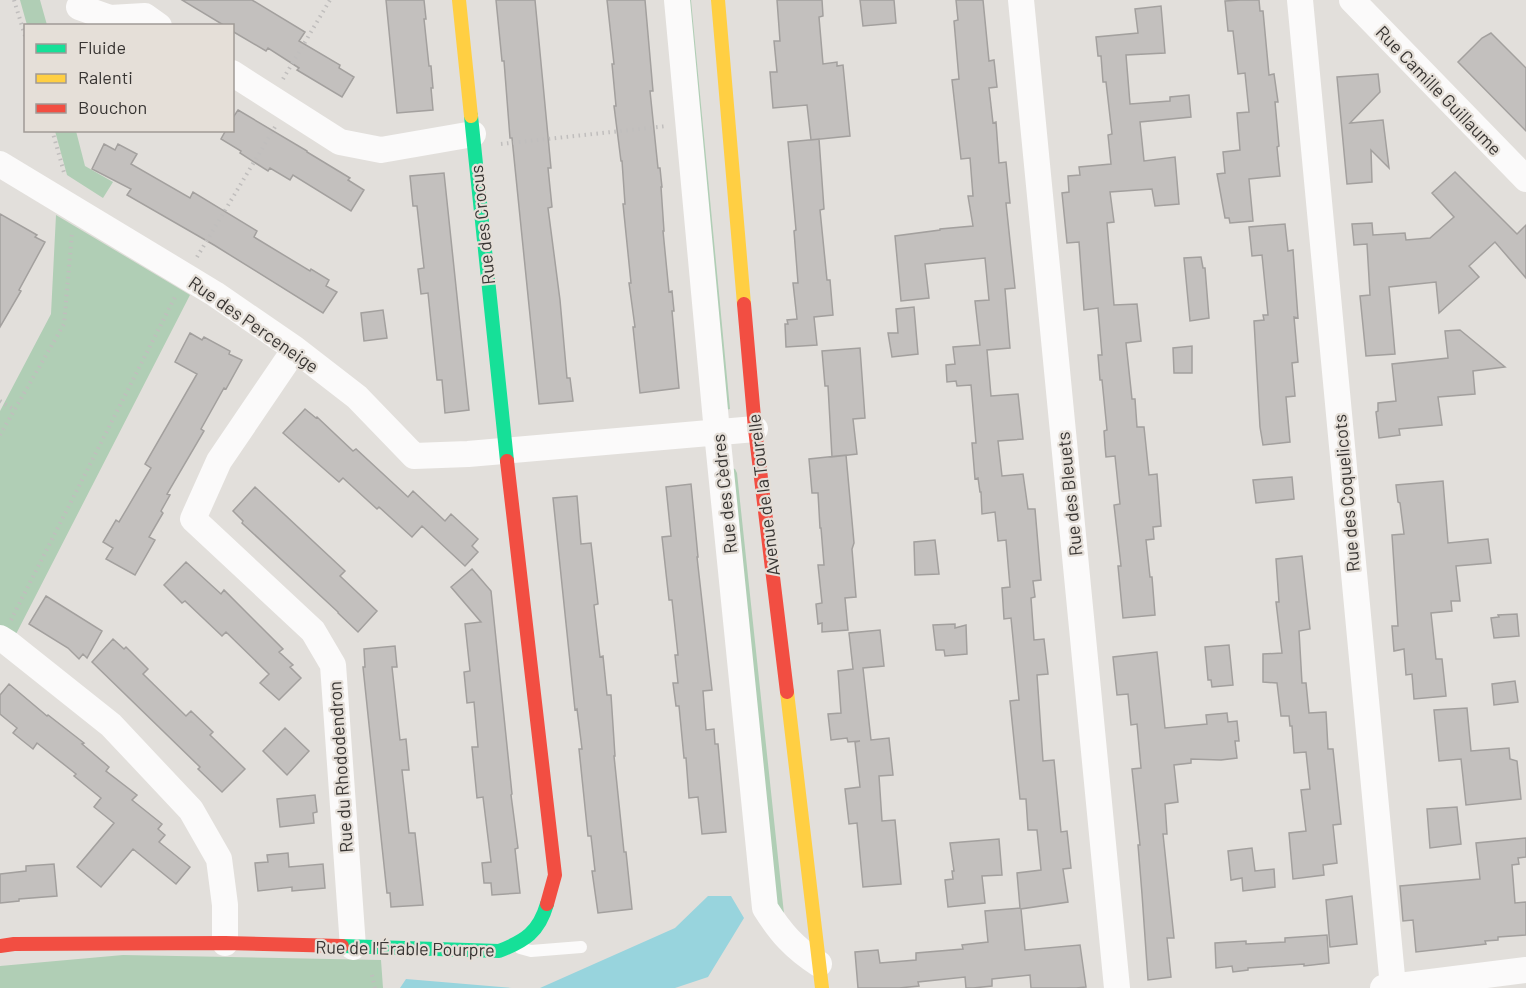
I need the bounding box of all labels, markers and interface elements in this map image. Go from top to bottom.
street label: Rue Camille Guillaume [1371,21,1507,159]
legend [24,24,234,132]
text: Fluide [78,36,126,58]
text: Ralenti [78,66,133,88]
text: Bouchon [78,96,147,118]
street label: Rue des Crocus [465,164,499,286]
street label: Rue des Perceneige [185,271,323,377]
street label: Avenue de la Tourelle [742,413,784,577]
street label: Rue des Coquelicots [1328,413,1364,573]
street label: Rue des Bleuets [1052,431,1086,557]
street label: Rue des Cèdres [707,433,741,555]
street label: Rue du Rhododendron [323,681,357,853]
street label: Rue de l'Érable Pourpre [315,935,495,961]

